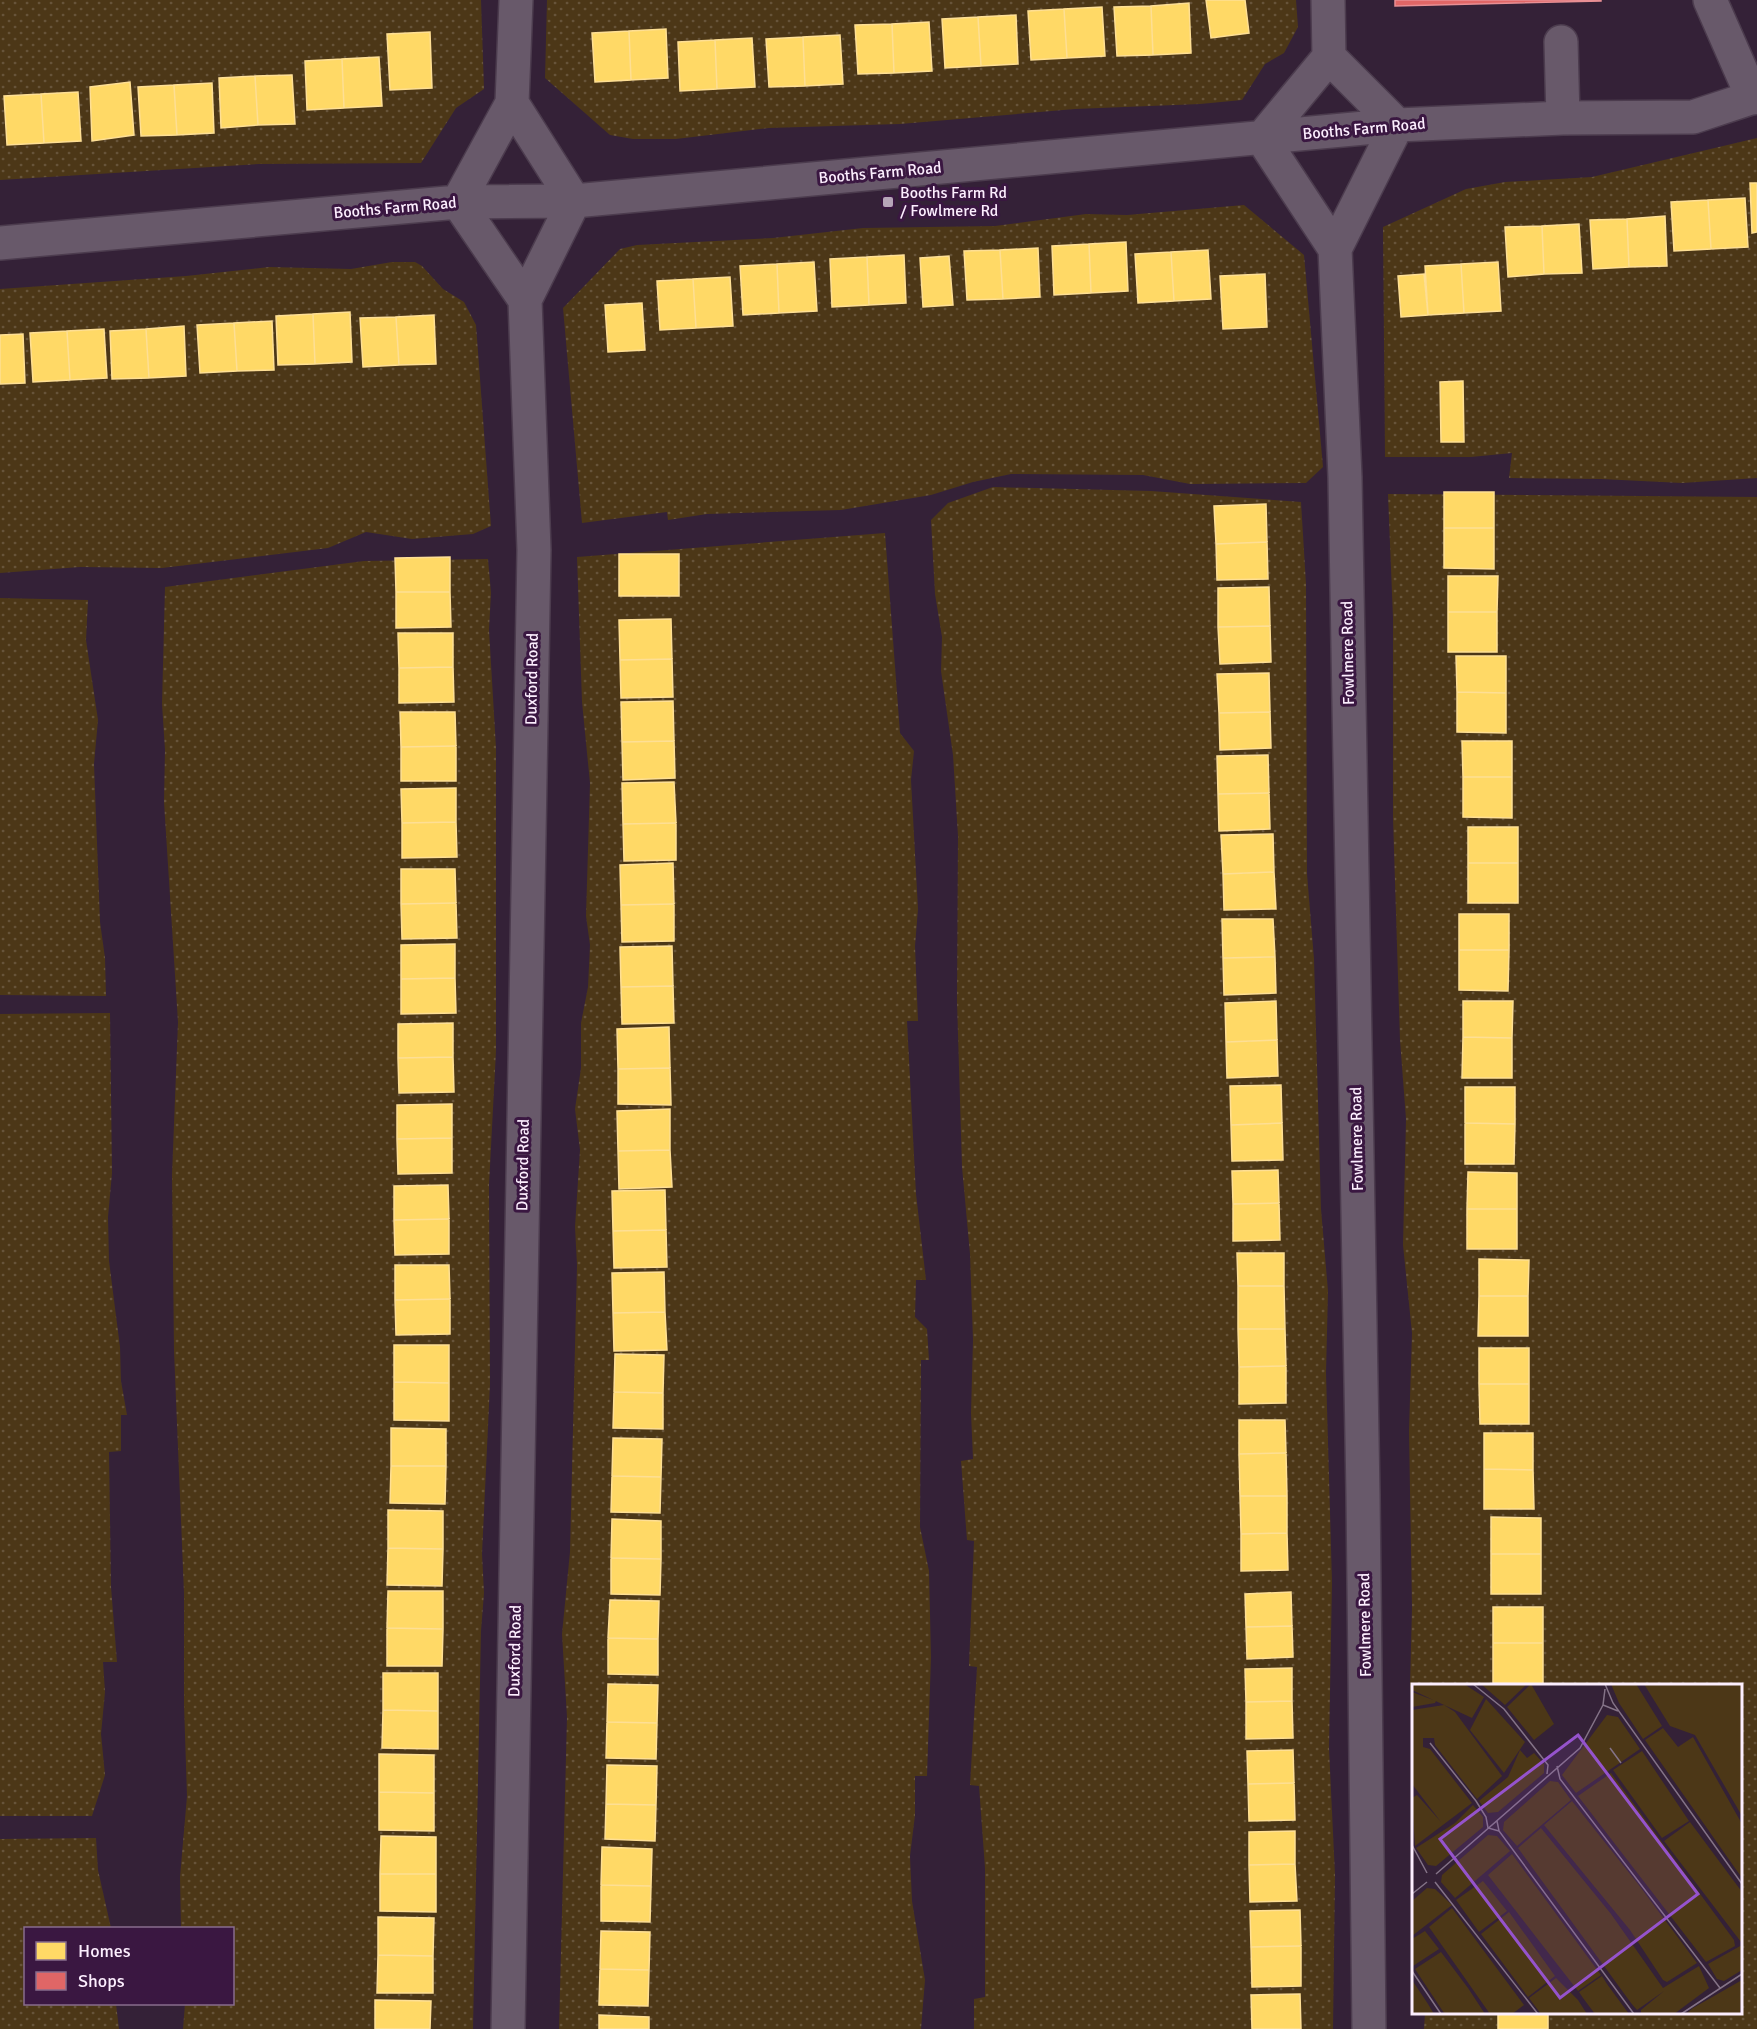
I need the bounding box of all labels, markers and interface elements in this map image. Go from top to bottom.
street label: Booths Farm Road [1302,114,1426,144]
street label: Booths Farm Road [818,158,942,188]
place label: Booths Farm Rd / Fowlmere Rd [900,183,1007,221]
street label: Booths Farm Road [333,193,457,223]
marker: Booths Farm Rd / Fowlmere Rd [881,195,895,209]
street label: Fowlmere Road [1337,601,1359,705]
street label: Duxford Road [521,633,543,725]
street label: Fowlmere Road [1346,1087,1368,1191]
street label: Duxford Road [512,1119,534,1211]
street label: Fowlmere Road [1354,1573,1376,1677]
street label: Duxford Road [504,1605,526,1697]
inset map [1412,1684,1742,2014]
legend [24,1927,234,2005]
text: Homes [78,1940,131,1962]
text: Shops [78,1970,125,1992]

